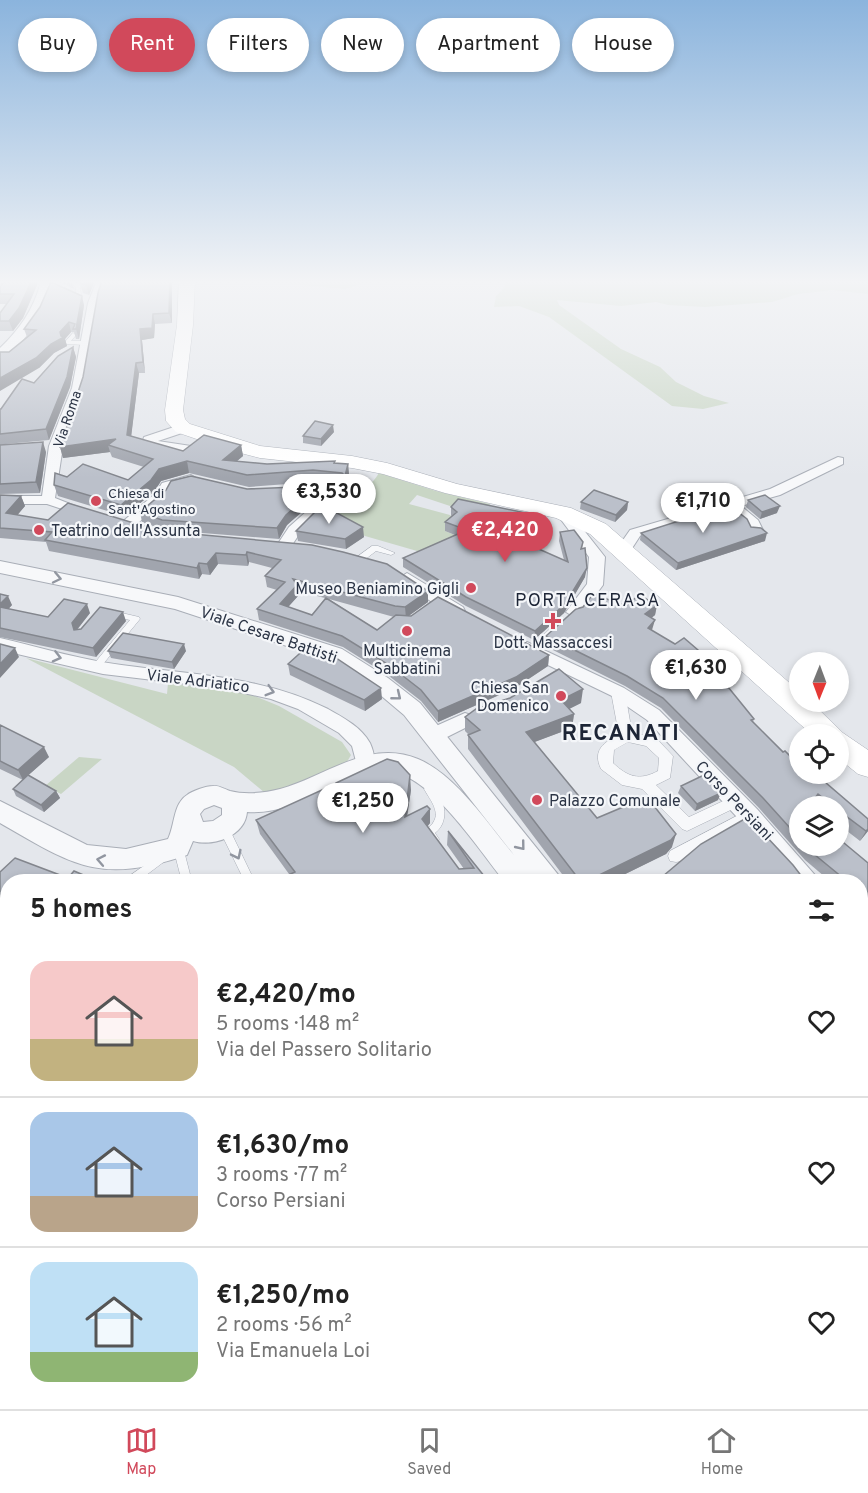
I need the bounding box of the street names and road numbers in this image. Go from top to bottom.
street label: Via Roma [51,389,86,450]
street label: Viale Cesare Battisti [197,603,340,669]
street label: Viale Adriatico [145,666,251,698]
street label: Corso Persiani [690,757,777,846]

